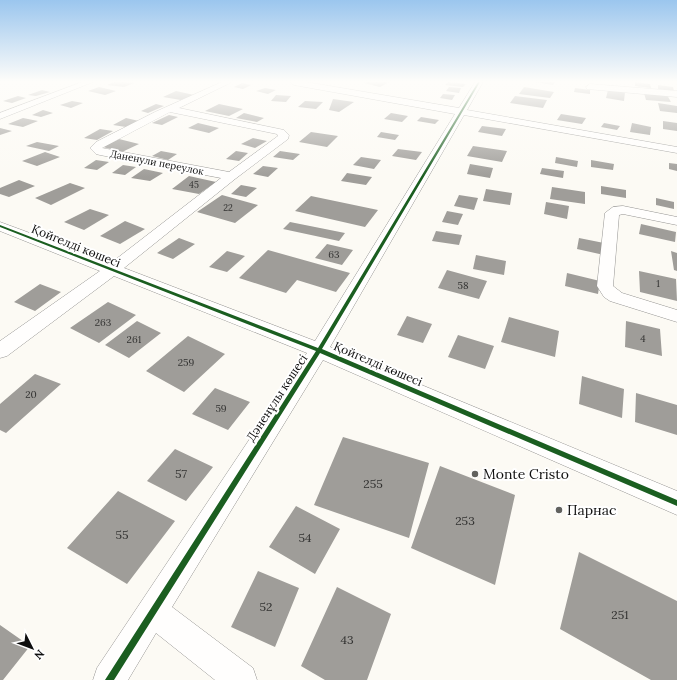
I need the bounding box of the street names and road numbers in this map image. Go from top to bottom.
street label: Даненули переулок [109,147,206,178]
street label: Қойгелді көшесі [29,221,123,270]
street label: Қойгелді көшесі [332,338,425,389]
street label: Дәненұлы көшесі [243,351,310,444]

